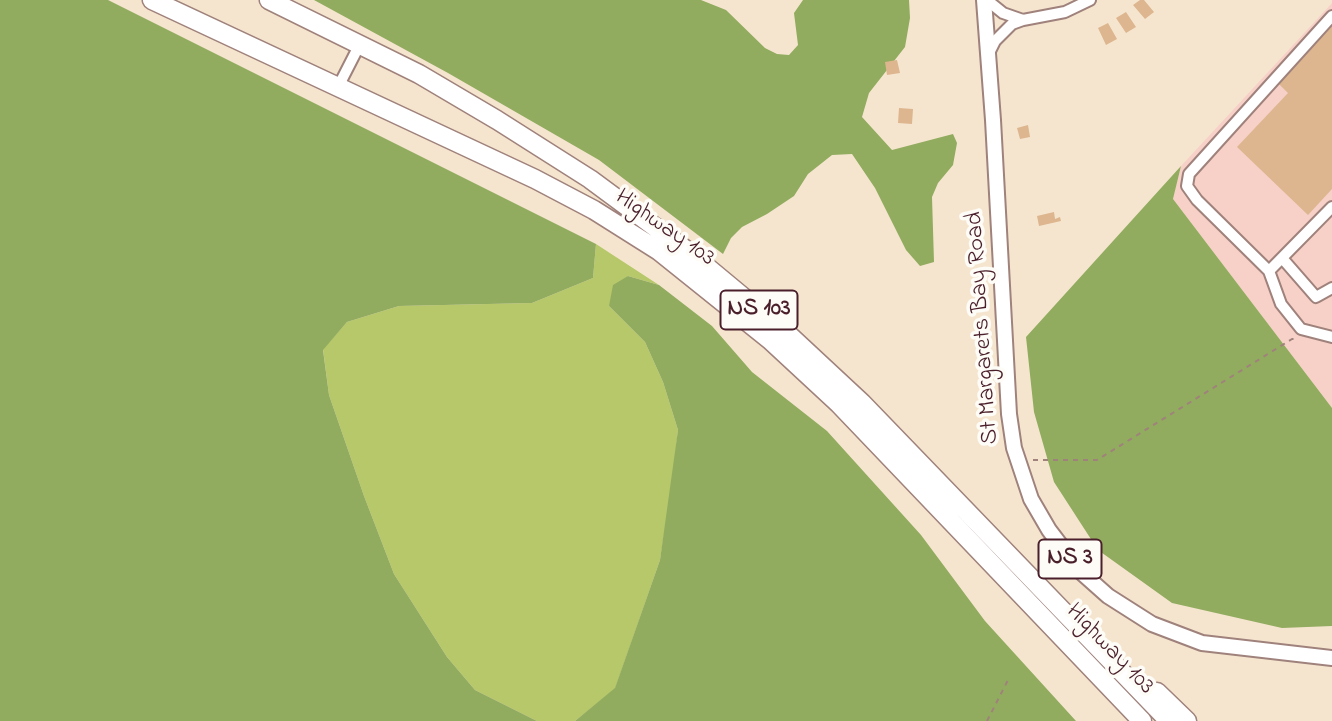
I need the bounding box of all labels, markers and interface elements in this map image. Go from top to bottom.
street label: Highway 103 [608,184,720,274]
street label: St Margarets Bay Road [961,211,1007,445]
road number: NS 103 [720,290,798,330]
road number: NS 3 [1038,540,1102,579]
street label: Highway 103 [1059,598,1159,702]

